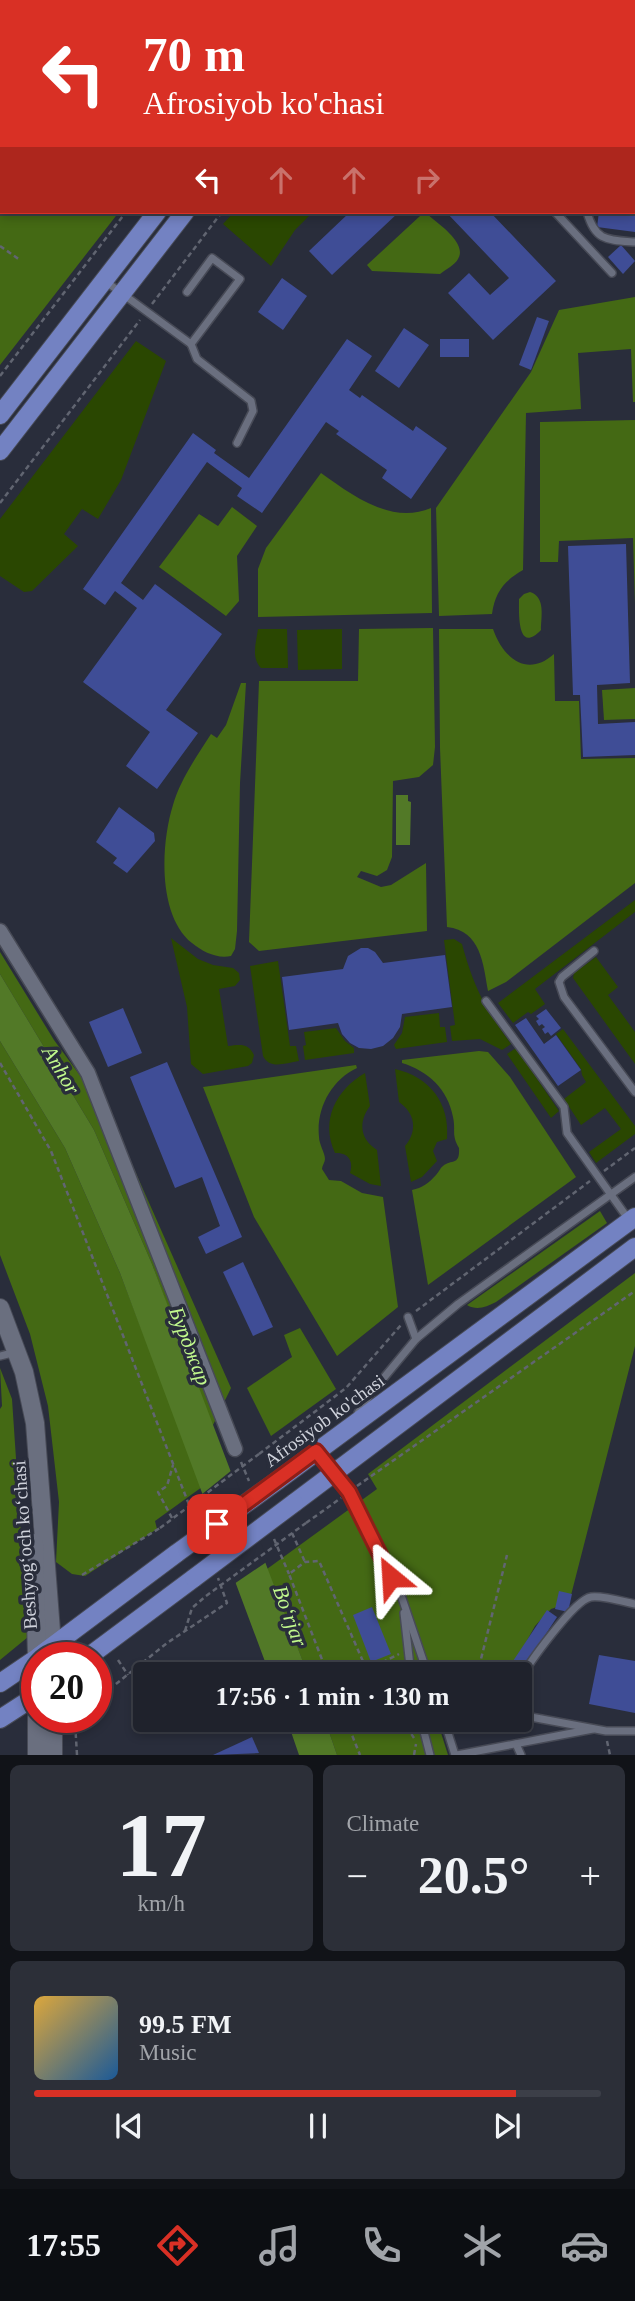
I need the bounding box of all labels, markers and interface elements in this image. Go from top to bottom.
text: 70 m [143,27,245,82]
icon: left [28,28,119,119]
text: Afrosiyob ko'chasi [143,85,384,121]
icon: left [189,161,227,199]
icon: ahead [262,161,300,199]
icon: ahead [335,161,373,199]
icon: right [408,161,446,199]
water label: Anhor [36,1040,85,1099]
water label: Бурджар [164,1302,216,1389]
street label: Afrosiyob ko'chasi [260,1370,388,1471]
street label: Beshyogʻoch koʻchasi [8,1460,41,1630]
pin [187,1494,247,1554]
icon: arrive [198,1505,236,1543]
position arrow [354,1540,428,1614]
water label: Bo‘rjar [268,1582,312,1650]
speed limit sign: 20 [21,1642,112,1733]
text: 17:56 · 1 min · 130 m [216,1682,450,1711]
text: 17 [116,1795,207,1896]
text: Climate [347,1811,419,1836]
text: 20.5° [418,1847,530,1904]
text: − [347,1855,368,1897]
text: + [580,1855,601,1897]
text: km/h [138,1891,185,1916]
text: 99.5 FM [139,2010,231,2039]
text: Music [139,2040,197,2065]
icon: previous [110,2107,148,2145]
icon: pause [299,2107,337,2145]
icon: next [488,2107,526,2145]
icon: directions [153,2221,202,2270]
icon: music [255,2221,304,2270]
icon: phone [357,2221,406,2270]
icon: climate [458,2221,507,2270]
icon: car [560,2221,609,2270]
text: 17:55 [26,2227,101,2263]

